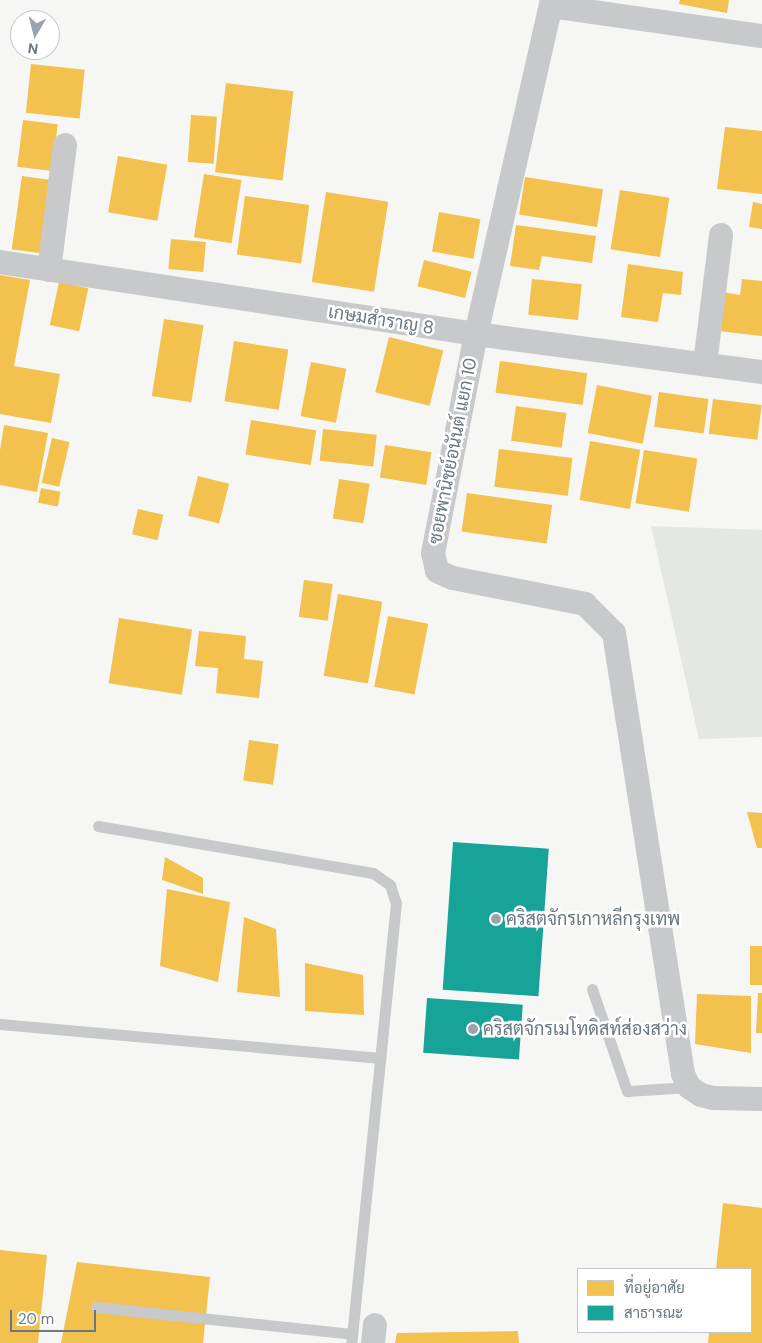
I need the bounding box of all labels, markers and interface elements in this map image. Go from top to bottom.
north arrow [10,10,60,60]
text: N [27,39,39,58]
street label: เกษมสำราญ 8 [327,301,435,339]
street label: ซอยพานิชย์อนันต์ แยก 10 [424,356,482,546]
place label: คริสตจักรเกาหลีกรุงเทพ [506,908,680,930]
marker: คริสตจักรเกาหลีกรุงเทพ [490,913,502,925]
place label: คริสตจักรเมโทดิสท์ส่องสว่าง [483,1018,687,1040]
marker: คริสตจักรเมโทดิสท์ส่องสว่าง [467,1023,479,1035]
legend [577,1268,752,1333]
text: ที่อยู่อาศัย [624,1278,685,1298]
scale bar [12,1300,99,1332]
text: สาธารณะ [624,1303,683,1323]
text: 20 m [18,1309,54,1329]

